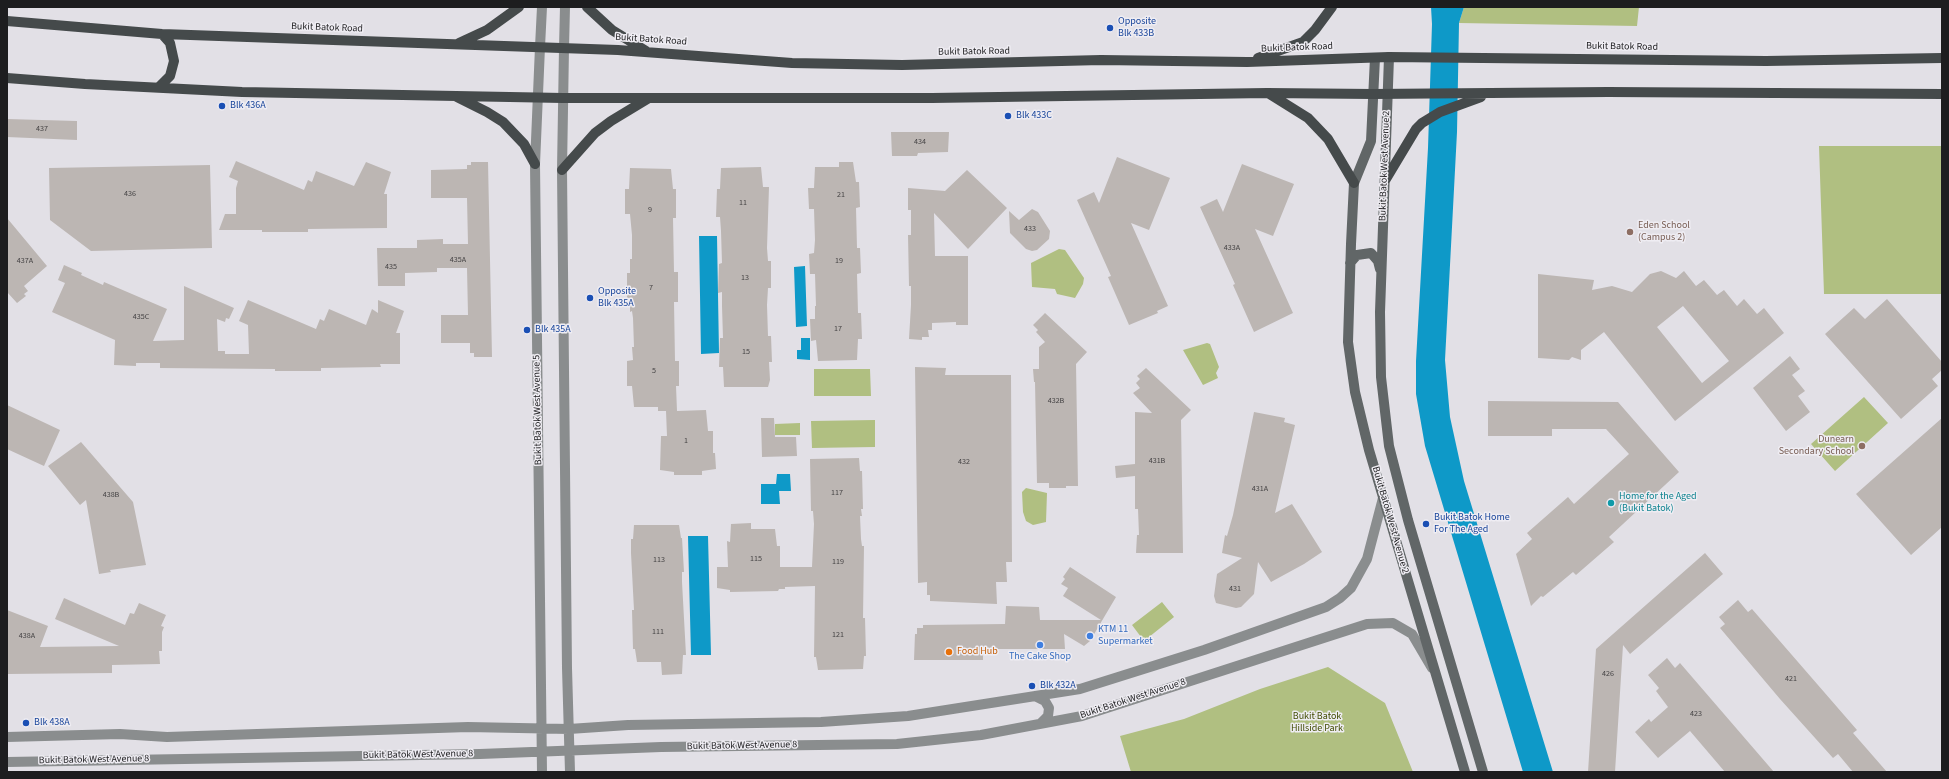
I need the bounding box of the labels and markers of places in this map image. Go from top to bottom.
place label: Opposite Blk 433B [1118,16,1156,40]
marker: Opposite Blk 433B [1105,23,1115,33]
place label: Blk 436A [230,100,266,112]
marker: Blk 436A [217,101,227,111]
place label: Blk 433C [1016,110,1052,122]
marker: Blk 433C [1003,111,1013,121]
place label: Eden School (Campus 2) [1638,220,1690,244]
marker: Eden School (Campus 2) [1625,227,1635,237]
place label: Opposite Blk 435A [598,286,636,310]
marker: Opposite Blk 435A [585,293,595,303]
place label: Blk 435A [535,324,571,336]
marker: Blk 435A [522,325,532,335]
place label: Dunearn Secondary School [1779,434,1854,458]
marker: Dunearn Secondary School [1857,441,1867,451]
place label: Home for the Aged (Bukit Batok) [1619,491,1697,514]
marker: Home for the Aged (Bukit Batok) [1606,498,1616,508]
place label: Bukit Batok Home For The Aged [1434,512,1510,536]
marker: Bukit Batok Home For The Aged [1421,519,1431,529]
place label: KTM 11 Supermarket [1098,624,1153,648]
marker: KTM 11 Supermarket [1085,631,1095,641]
marker: The Cake Shop [1035,640,1045,650]
place label: Food Hub [957,646,998,658]
marker: Food Hub [944,647,954,657]
place label: The Cake Shop [1009,651,1071,663]
place label: Blk 432A [1040,680,1076,692]
marker: Blk 432A [1027,681,1037,691]
place label: Blk 438A [34,717,70,729]
marker: Blk 438A [21,718,31,728]

